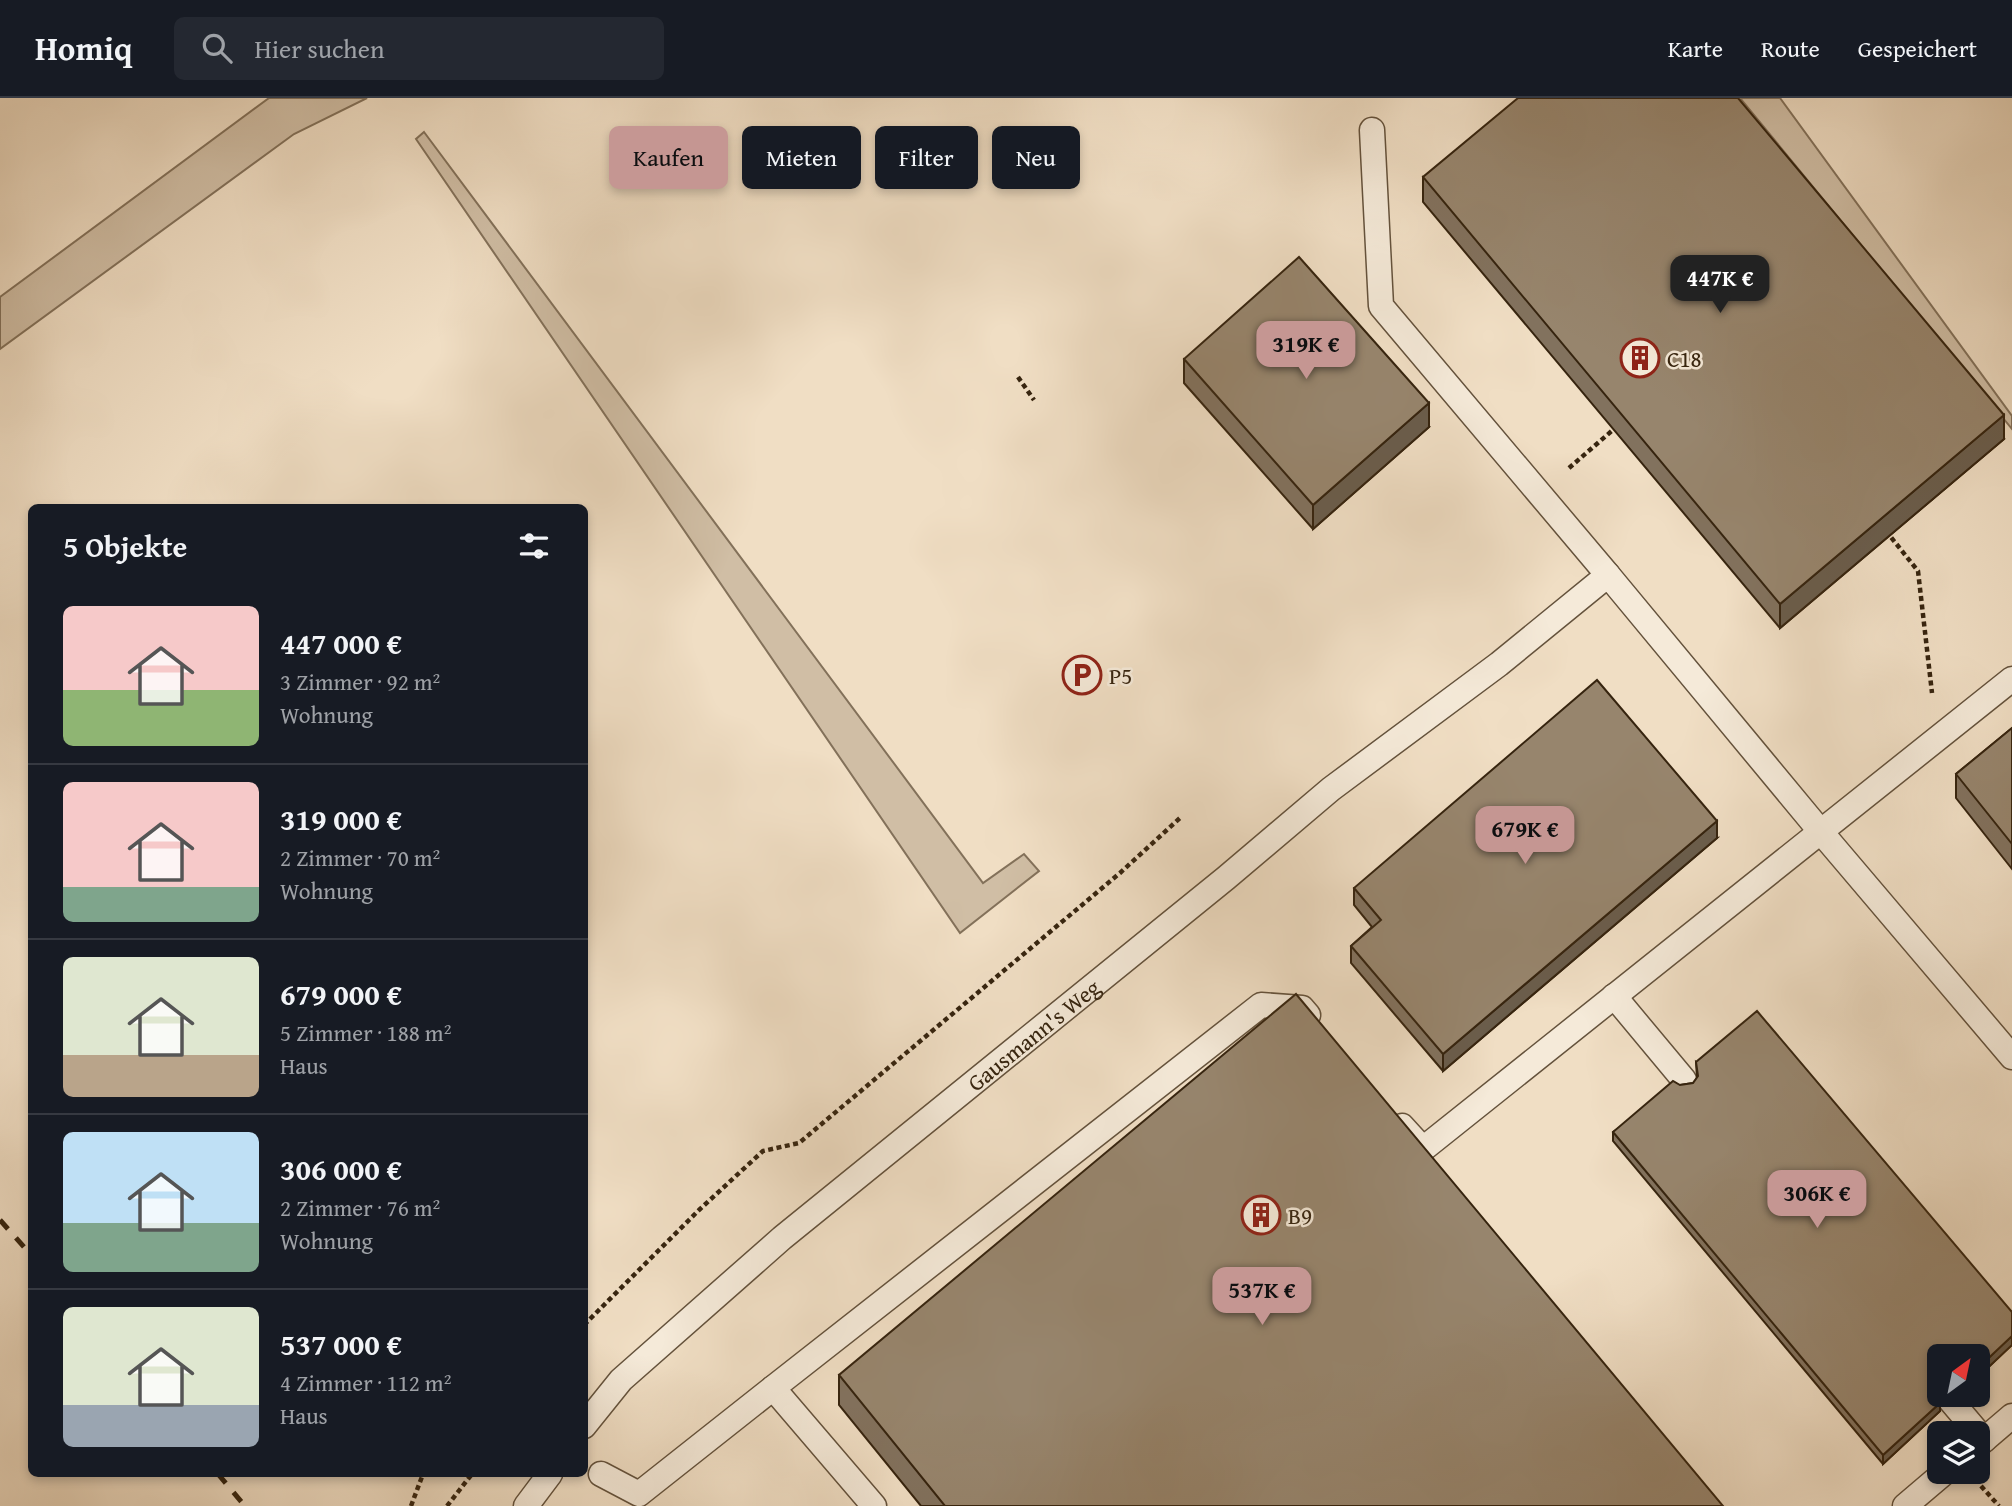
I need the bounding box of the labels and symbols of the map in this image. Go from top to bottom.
pin: 447K € [1663,256,1777,315]
pin: 319K € [1249,322,1363,381]
building icon: C18 [1619,337,1661,379]
place label: C18 [1667,342,1702,375]
parking icon: P5 [1061,654,1103,696]
place label: P5 [1109,659,1132,692]
pin: 679K € [1468,806,1582,866]
street label: Gausmann's Weg [960,970,1107,1098]
pin: 306K € [1760,1170,1874,1230]
building icon: B9 [1240,1194,1282,1236]
place label: B9 [1288,1199,1312,1232]
pin: 537K € [1205,1268,1319,1327]
north arrow [1927,1344,1990,1407]

